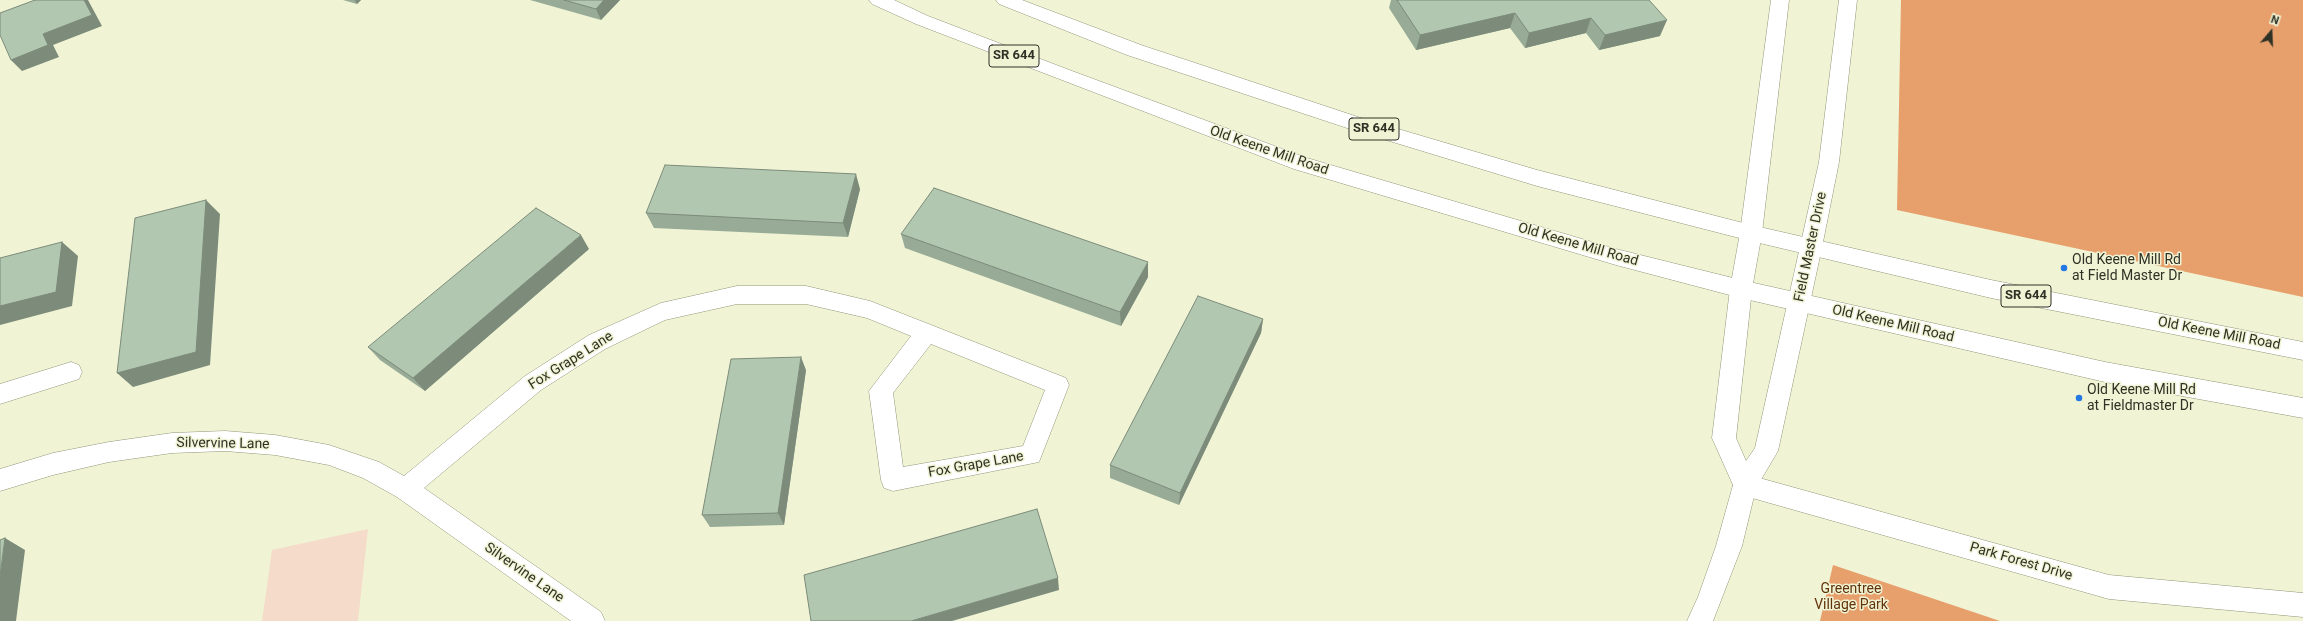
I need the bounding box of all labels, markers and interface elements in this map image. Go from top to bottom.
north arrow [2251,12,2291,52]
text: N [2269,13,2281,28]
road number: SR 644 [989,45,1039,67]
road number: SR 644 [1349,118,1399,140]
street label: Old Keene Mill Road [1207,123,1331,179]
street label: Field Master Drive [1791,190,1831,304]
street label: Old Keene Mill Road [1516,220,1640,270]
place label: Old Keene Mill Rd at Field Master Dr [2072,252,2182,284]
marker: Old Keene Mill Rd at Field Master Dr [2059,263,2069,273]
road number: SR 644 [2001,285,2051,307]
street label: Old Keene Mill Road [1830,302,1956,346]
street label: Old Keene Mill Road [2156,314,2282,354]
street label: Fox Grape Lane [526,328,616,394]
place label: Old Keene Mill Rd at Fieldmaster Dr [2087,382,2196,414]
marker: Old Keene Mill Rd at Fieldmaster Dr [2074,393,2084,403]
street label: Silvervine Lane [176,435,270,453]
street label: Fox Grape Lane [927,448,1025,482]
street label: Silvervine Lane [481,539,567,607]
street label: Park Forest Drive [1968,539,2074,585]
park label: Greentree Village Park [1814,581,1888,614]

